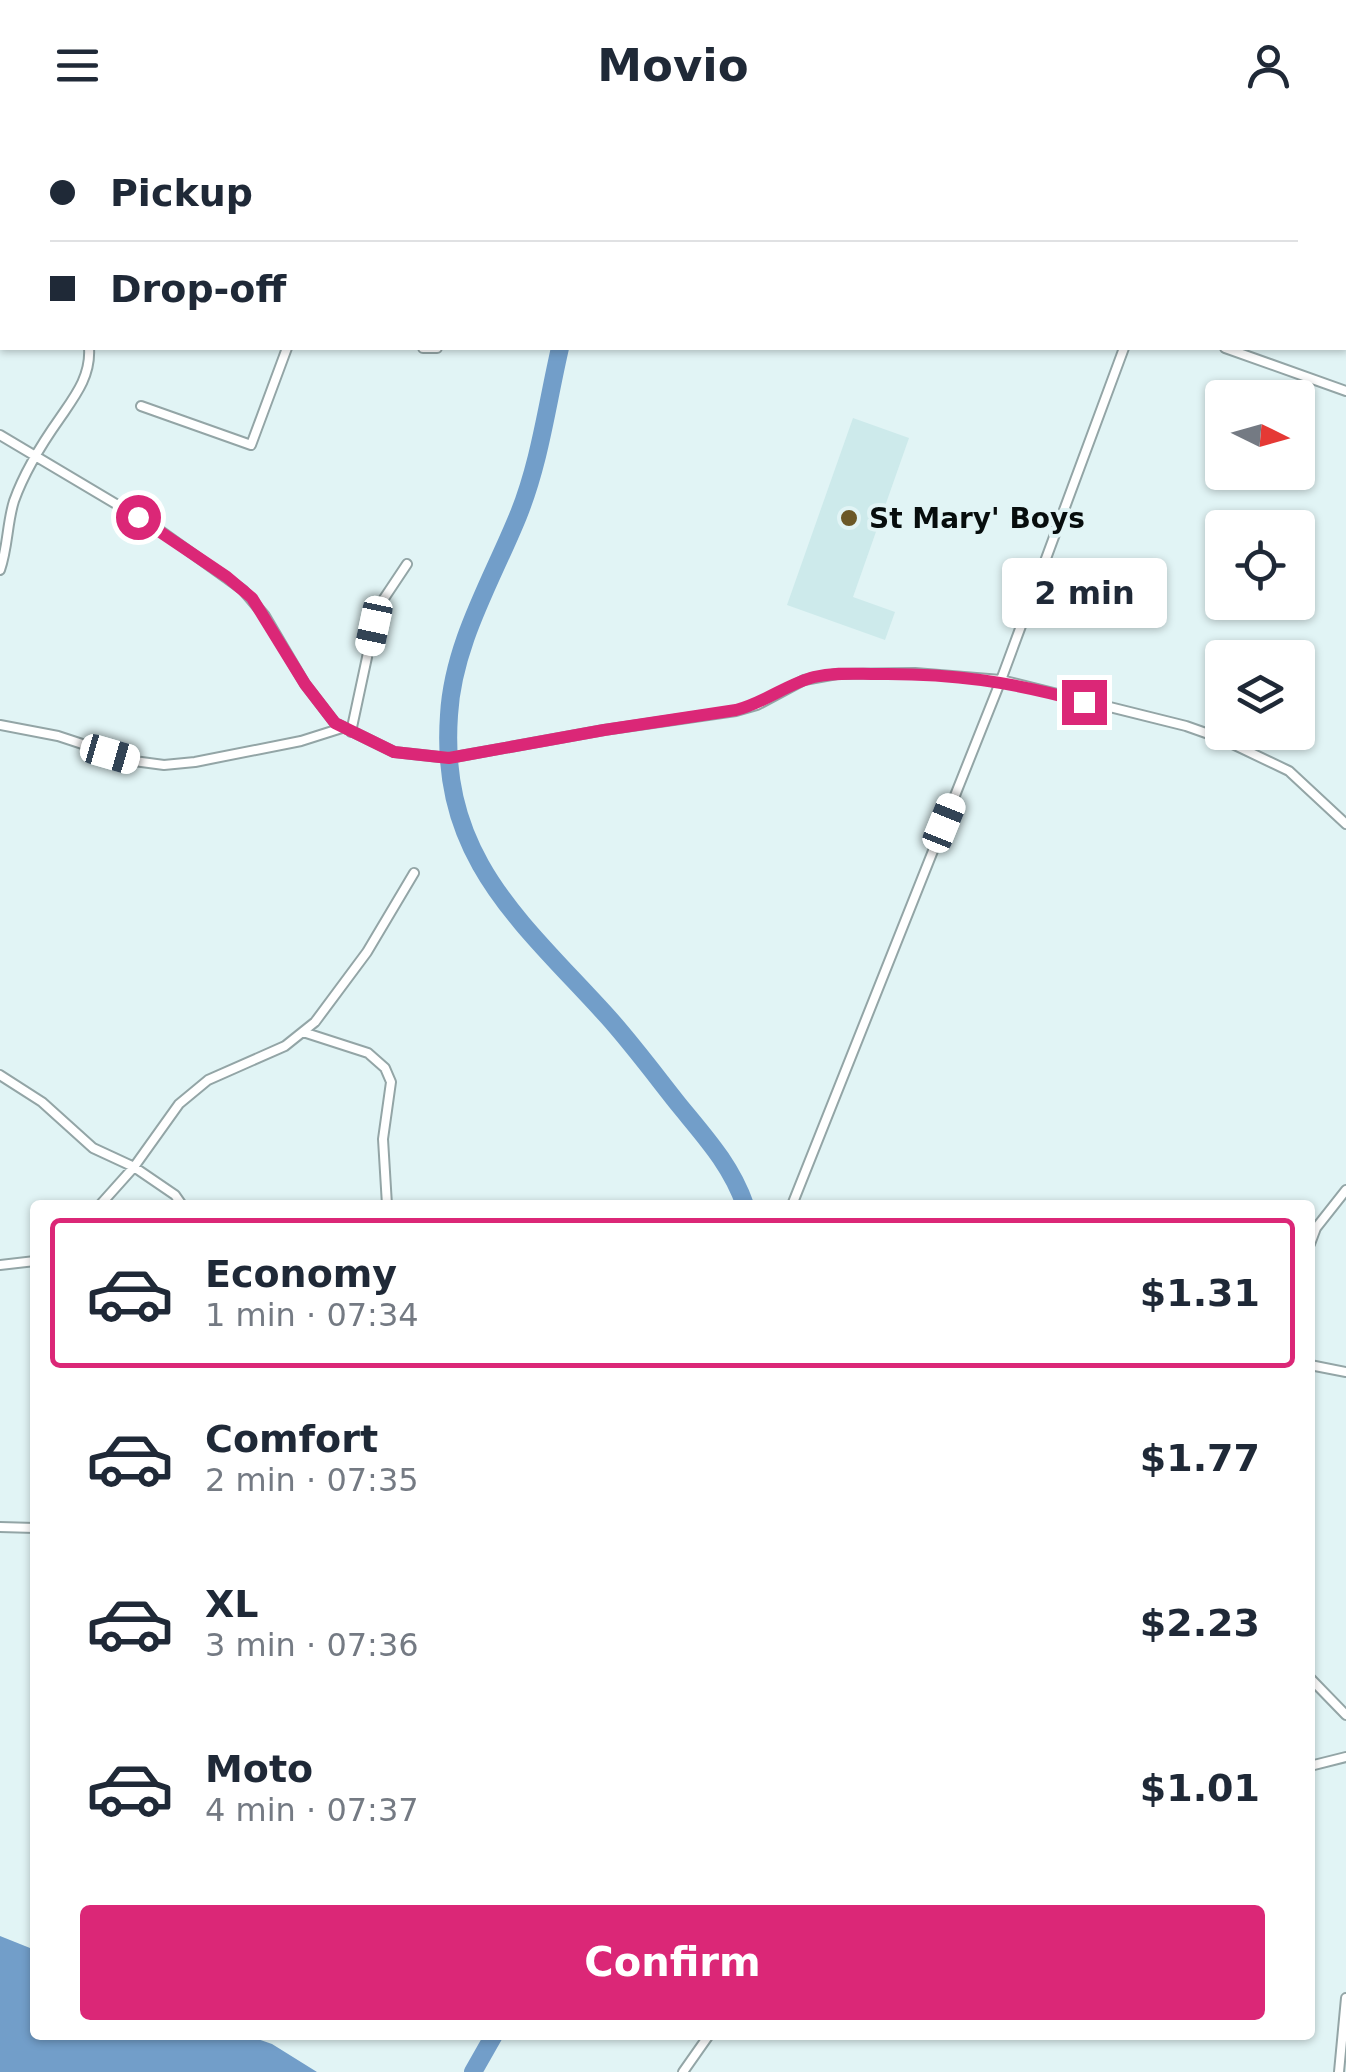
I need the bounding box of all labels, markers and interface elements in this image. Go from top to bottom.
icon: menu [50,38,105,93]
icon: person [1241,38,1296,93]
text: Movio [597,39,749,92]
text: Pickup [110,171,253,215]
text: Drop-off [110,267,286,311]
north arrow [1205,380,1315,490]
map controls [1205,380,1315,750]
route start [116,495,161,540]
place label: St Mary' Boys [869,502,1085,535]
marker: St Mary' Boys [838,507,860,529]
button: locate [1205,510,1315,620]
callout: 2 min [1002,557,1166,627]
text: 2 min [1034,574,1135,612]
car [353,594,395,658]
button: layers [1205,640,1315,750]
route end [1062,680,1107,725]
car [77,731,143,777]
car [919,790,969,856]
icon: car [85,1248,175,1338]
text: Economy [205,1252,397,1296]
text: $1.31 [1140,1271,1260,1315]
text: 1 min · 07:34 [205,1296,419,1334]
icon: car [85,1413,175,1503]
text: Comfort [205,1417,378,1461]
text: $1.77 [1140,1436,1260,1480]
text: 2 min · 07:35 [205,1461,419,1499]
icon: car [85,1578,175,1668]
text: XL [205,1582,259,1626]
text: $2.23 [1140,1601,1260,1645]
text: 3 min · 07:36 [205,1626,419,1664]
icon: car [85,1743,175,1833]
text: Moto [205,1747,313,1791]
text: $1.01 [1140,1766,1260,1810]
text: 4 min · 07:37 [205,1791,419,1829]
button: Confirm [80,1905,1265,2020]

